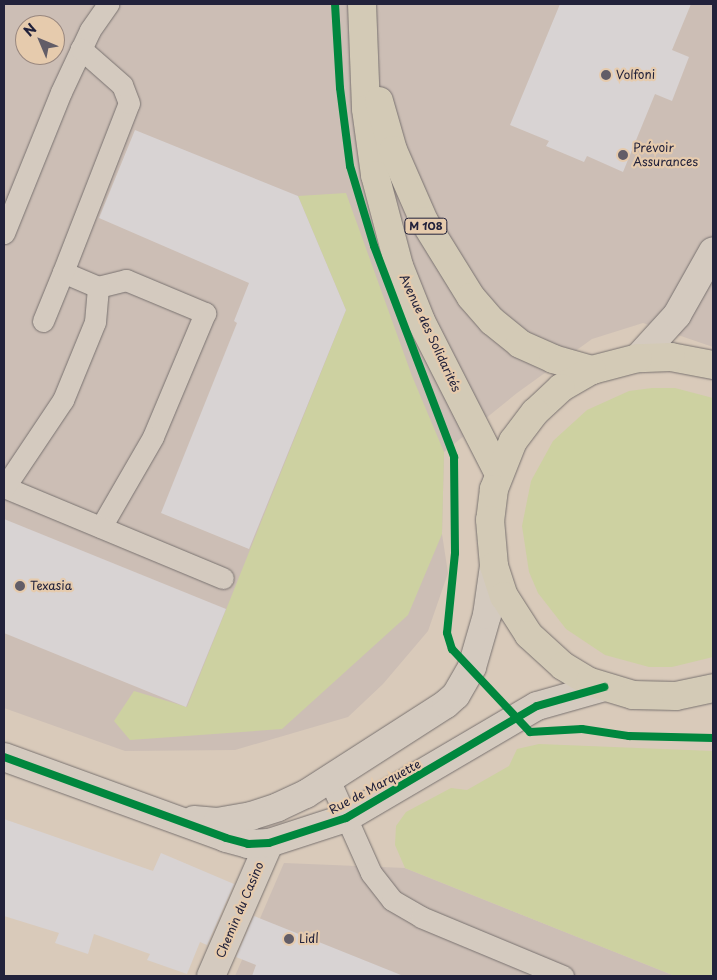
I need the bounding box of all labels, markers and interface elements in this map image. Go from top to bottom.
north arrow [15,15,65,65]
text: N [18,18,41,41]
place label: Volfoni [616,68,655,82]
marker: Volfoni [600,69,612,81]
place label: Prévoir Assurances [633,141,698,169]
marker: Prévoir Assurances [617,149,629,161]
road number: M 108 [404,218,448,235]
street label: Avenue des Solidarités [396,272,464,394]
place label: Texasia [30,579,72,593]
marker: Texasia [14,580,26,592]
street label: Rue de Marquette [326,756,424,818]
street label: Chemin du Casino [213,859,267,961]
place label: Lidl [299,932,319,946]
marker: Lidl [283,933,295,945]

